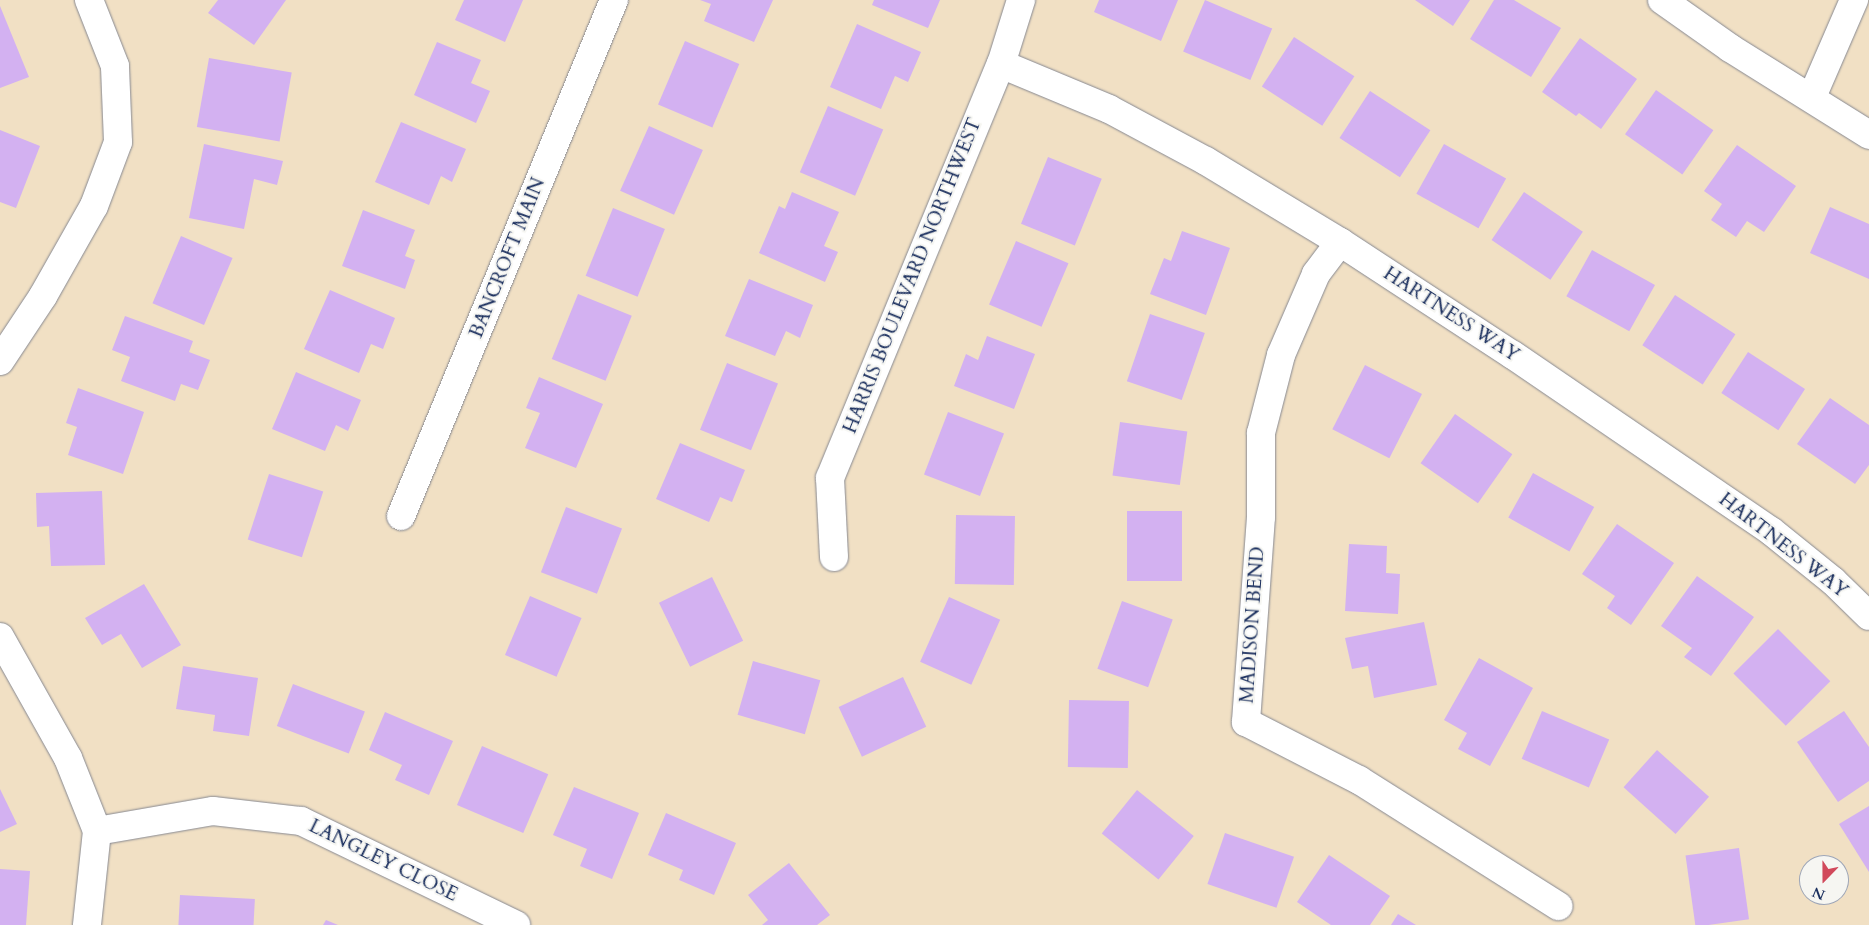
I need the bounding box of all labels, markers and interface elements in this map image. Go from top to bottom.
street label: HARRIS BOULEVARD NORTHWEST [839,115,987,437]
street label: BANCROFT MAIN [465,175,551,341]
street label: HARTNESS WAY [1379,263,1523,367]
street label: HARTNESS WAY [1714,489,1852,603]
street label: MADISON BEND [1236,546,1270,704]
street label: LANGLEY CLOSE [305,815,461,907]
north arrow [1799,855,1849,905]
text: N [1809,882,1828,905]

